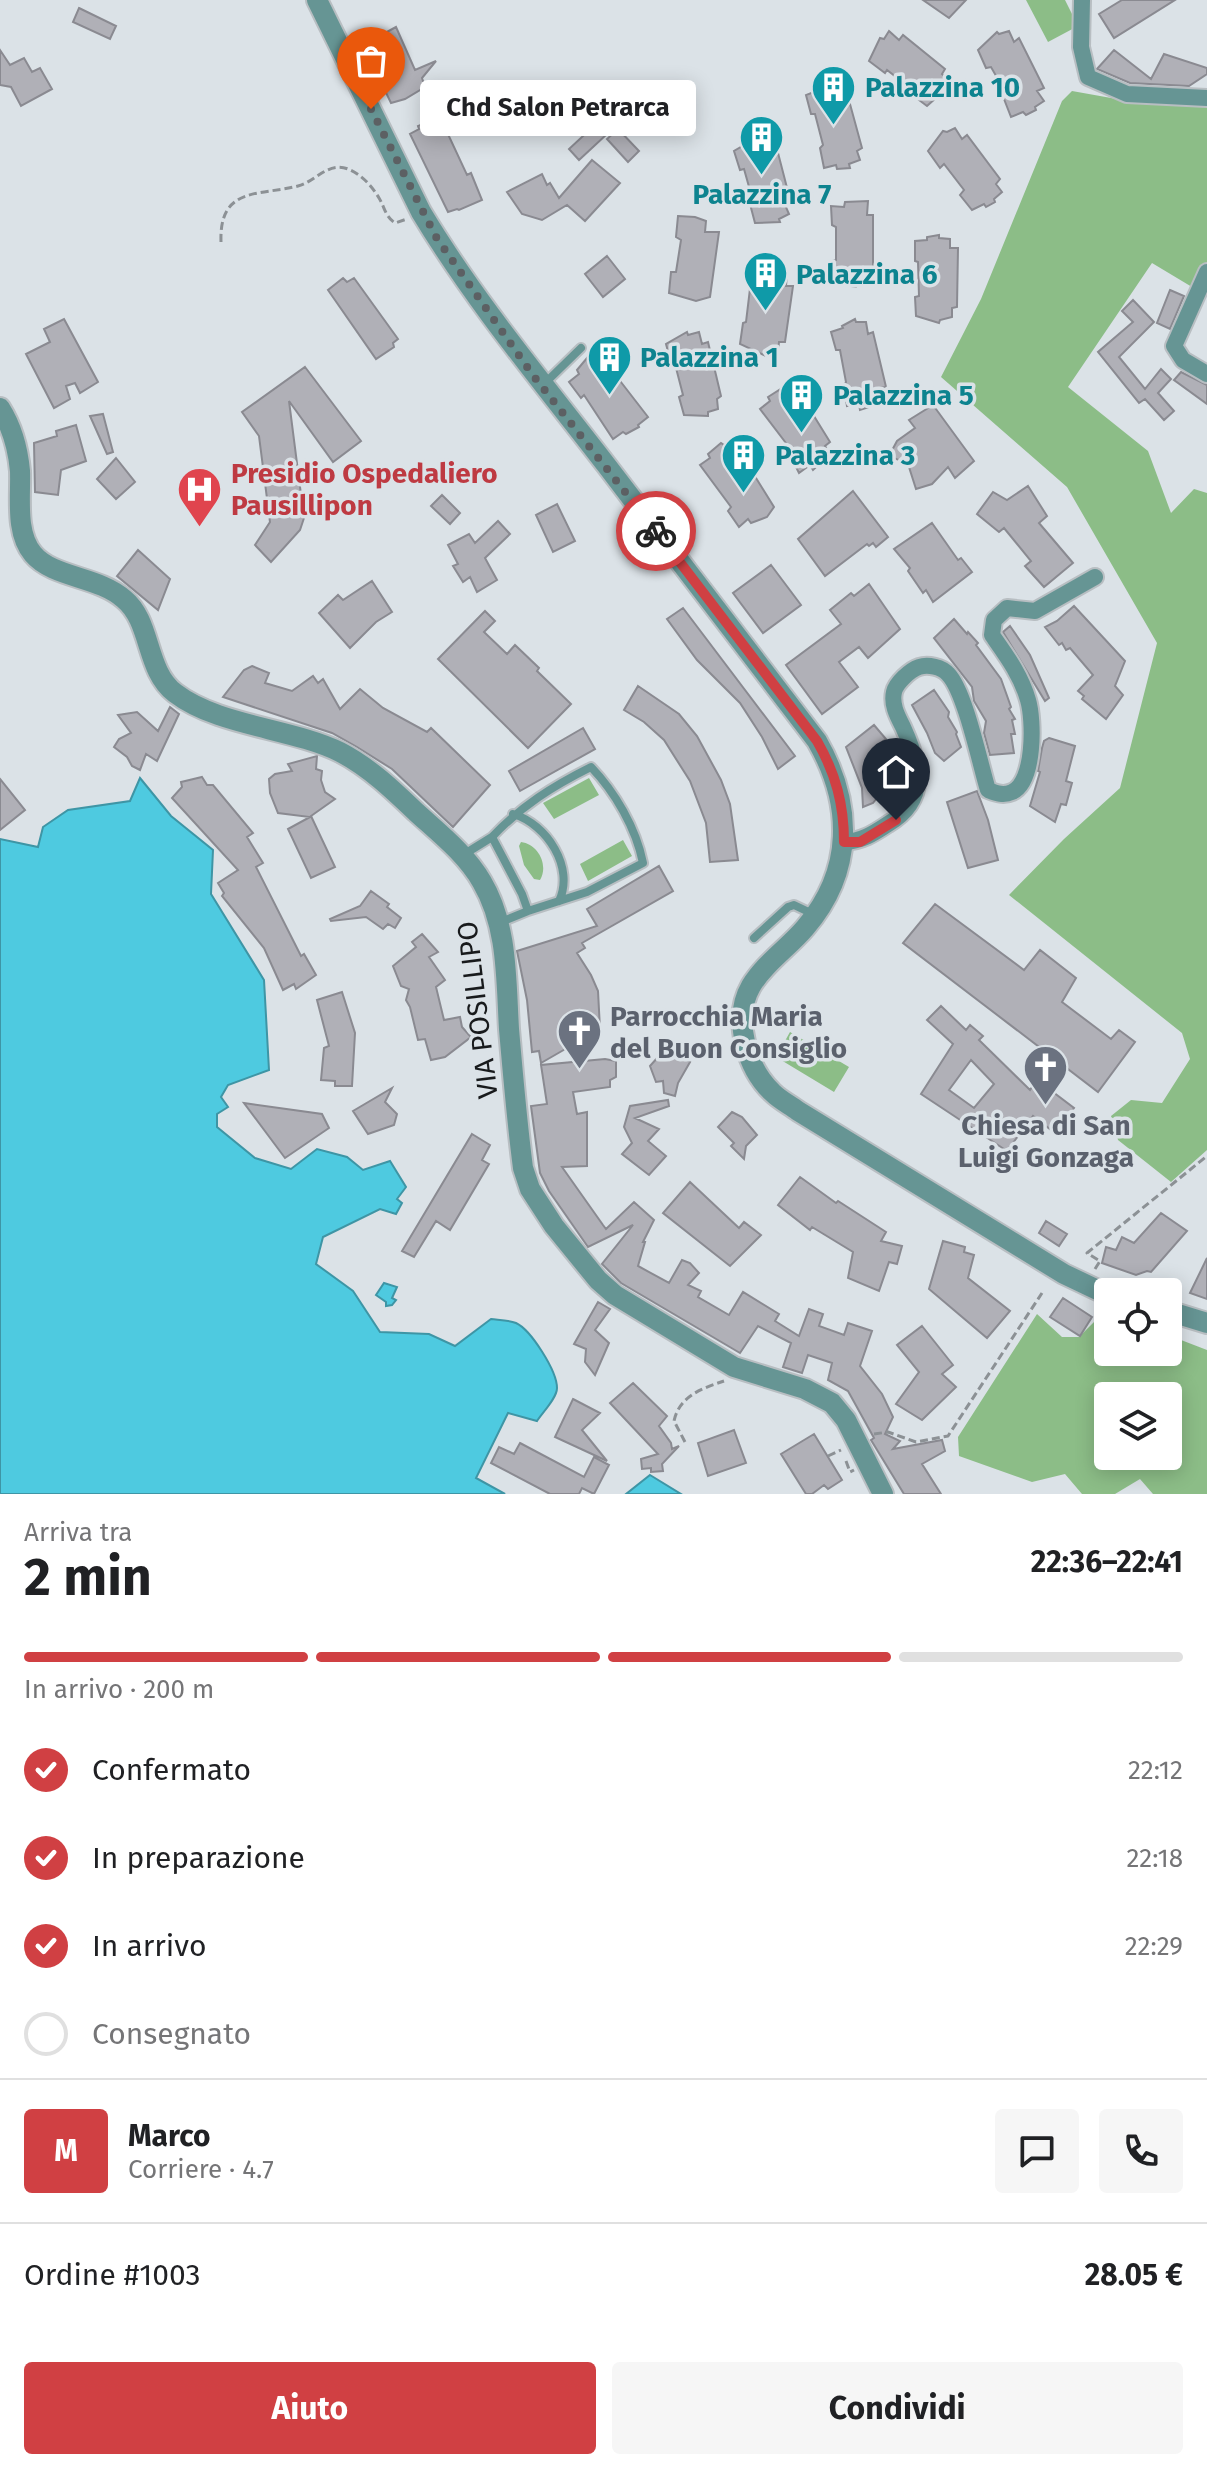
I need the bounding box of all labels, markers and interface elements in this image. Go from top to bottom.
pin [337,27,405,109]
icon: bag [349,39,393,83]
building icon: Palazzina 10 [810,63,858,126]
place label: Palazzina 10 [865,71,1020,104]
callout: Chd Salon Petrarca [419,81,695,137]
text: Chd Salon Petrarca [446,92,670,123]
building icon: Palazzina 7 [738,113,786,176]
place label: Palazzina 7 [693,178,831,211]
building icon: Palazzina 6 [741,250,789,313]
place label: Palazzina 6 [796,258,938,291]
building icon: Palazzina 1 [585,333,633,396]
place label: Palazzina 1 [640,341,779,374]
building icon: Palazzina 5 [778,371,826,434]
place label: Palazzina 5 [833,379,974,412]
building icon: Palazzina 3 [720,431,768,494]
place label: Palazzina 3 [775,439,915,472]
place label: Presidio Ospedaliero Pausillipon [231,457,498,522]
hospital icon: Presidio Ospedaliero Pausillipon [176,465,224,528]
courier [616,491,696,571]
icon: bike [634,509,678,553]
pin [862,738,930,820]
icon: home [874,750,918,794]
street label: VIA POSILLIPO [450,919,505,1100]
place label: Parrocchia Maria del Buon Consiglio [610,1000,847,1065]
church icon: Parrocchia Maria del Buon Consiglio [555,1008,603,1071]
church icon: Chiesa di San Luigi Gonzaga [1022,1044,1070,1107]
place label: Chiesa di San Luigi Gonzaga [958,1109,1134,1174]
map controls [1094,1278,1182,1470]
button: locate [1094,1278,1182,1366]
button: layers [1094,1382,1182,1470]
text: Arriva tra [24,1517,132,1548]
text: 22:36–22:41 [1031,1544,1183,1580]
text: 2 min [24,1546,152,1609]
text: In arrivo · 200 m [24,1674,214,1705]
icon: check [24,1748,68,1792]
text: Confermato [92,1752,251,1788]
text: 22:12 [1128,1755,1183,1786]
icon: check [24,1836,68,1880]
text: In preparazione [92,1840,305,1876]
text: 22:18 [1126,1843,1183,1874]
icon: check [24,1924,68,1968]
text: In arrivo [92,1928,206,1964]
text: 22:29 [1125,1931,1183,1962]
text: Consegnato [92,2016,251,2052]
button: chat [995,2109,1079,2193]
button: phone [1099,2109,1183,2193]
text: Marco [128,2118,210,2154]
text: M [54,2133,78,2169]
text: Corriere · 4.7 [128,2154,274,2185]
text: Ordine #1003 [24,2257,200,2293]
text: 28.05 € [1085,2257,1183,2293]
button: Aiuto [24,2362,596,2454]
button: Condividi [612,2362,1183,2454]

